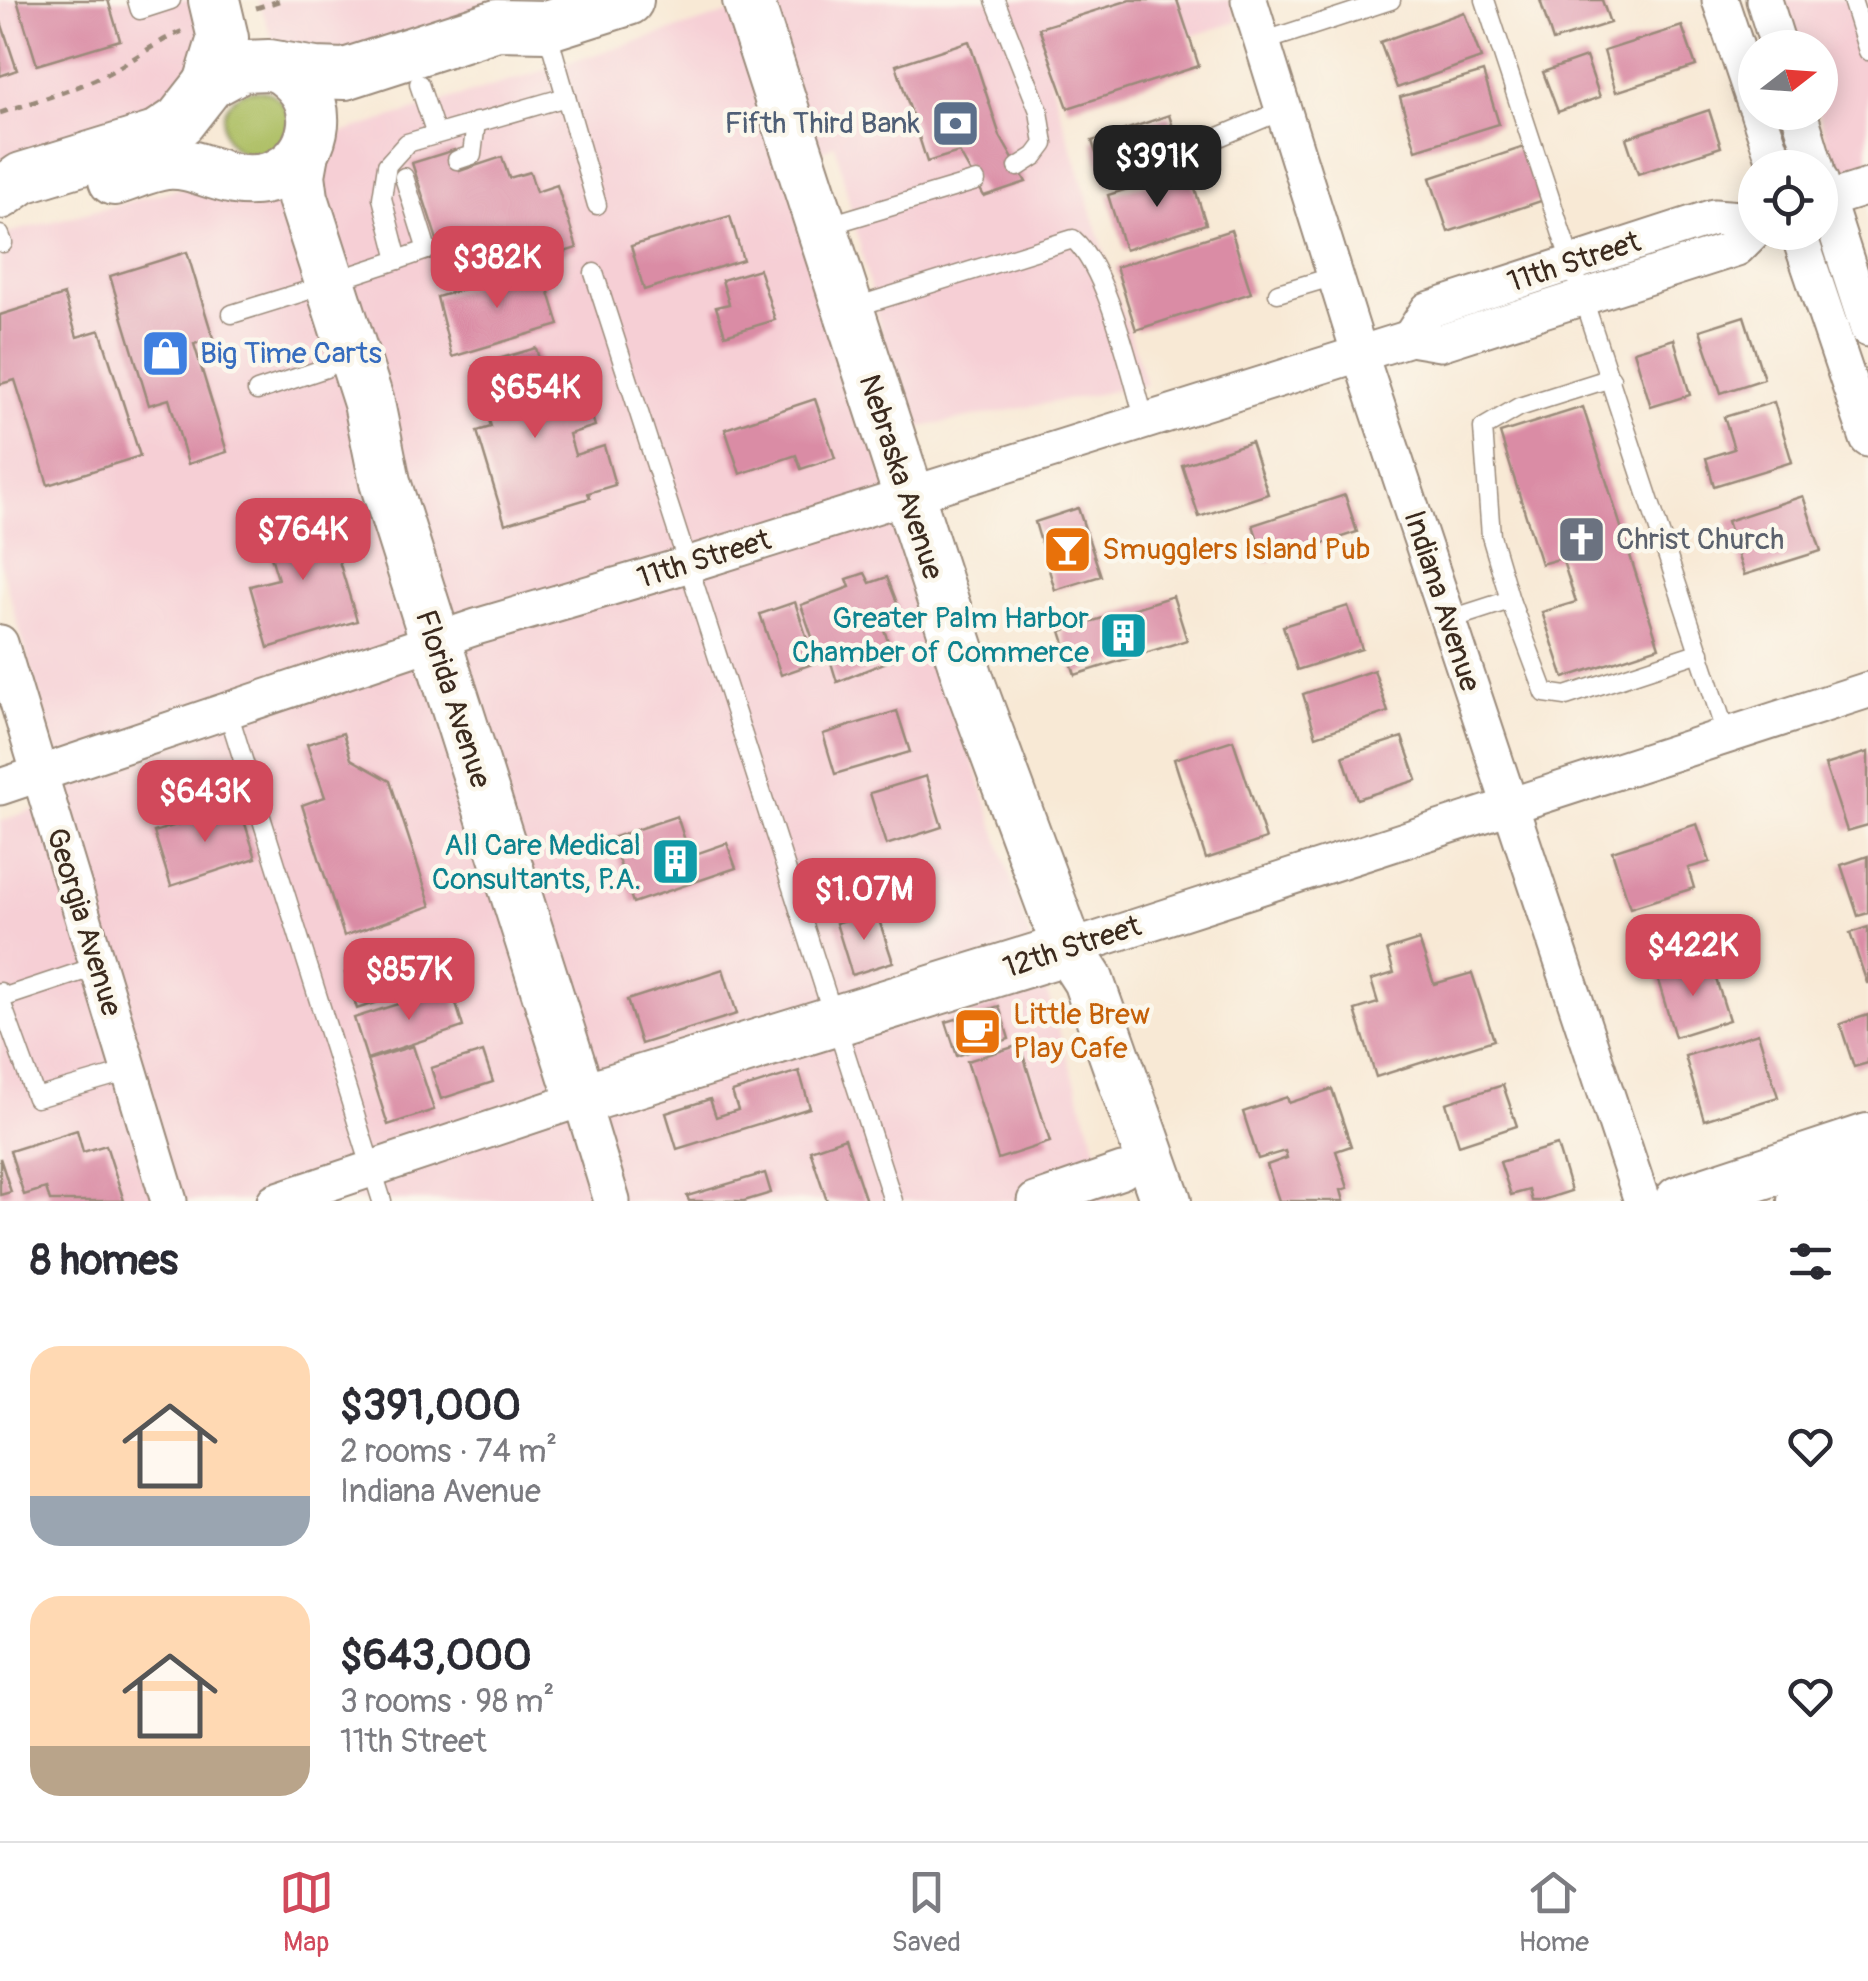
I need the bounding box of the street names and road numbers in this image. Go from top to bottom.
street label: 11th Street [1503,223,1646,301]
street label: Nebraska Avenue [850,370,952,584]
street label: Indiana Avenue [1395,506,1489,696]
street label: 11th Street [633,521,776,597]
street label: Florida Avenue [407,605,499,793]
street label: Georgia Avenue [38,824,130,1021]
street label: 12th Street [999,907,1146,987]

